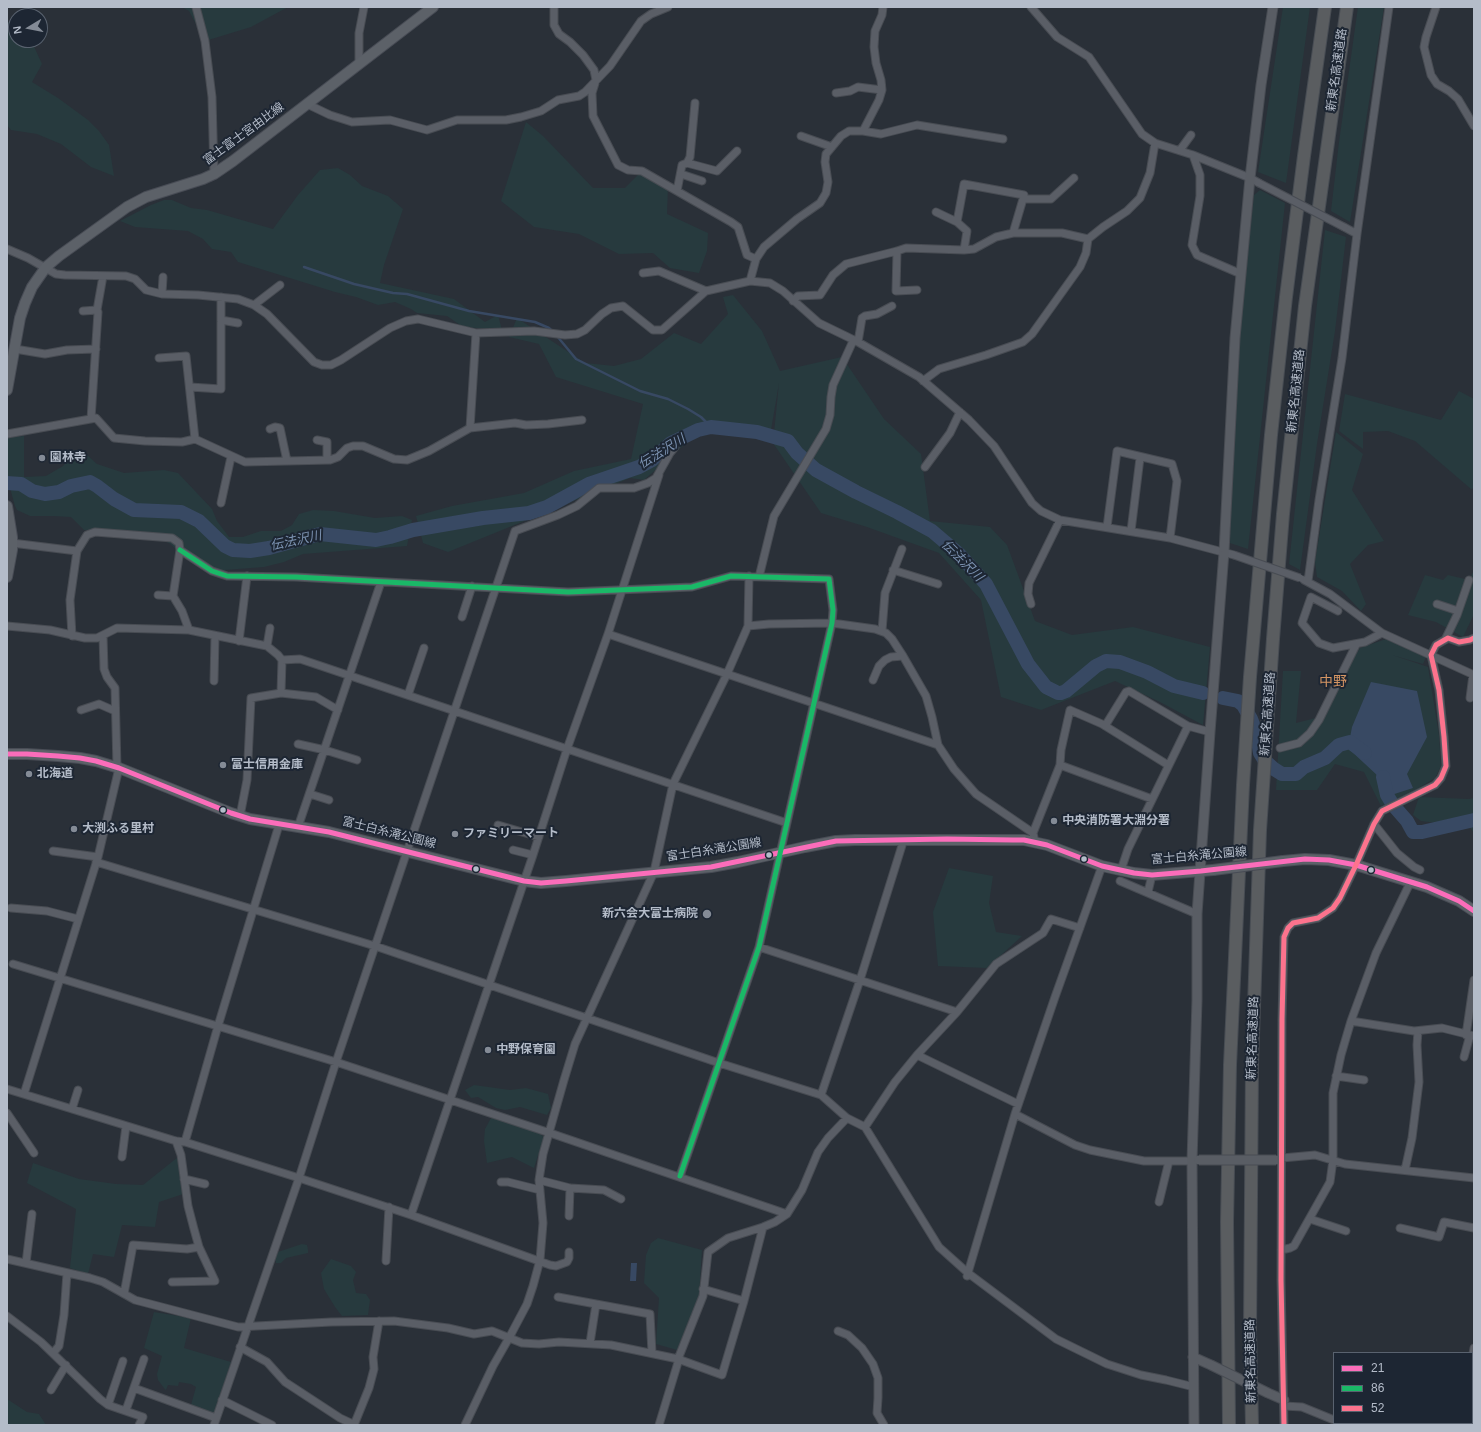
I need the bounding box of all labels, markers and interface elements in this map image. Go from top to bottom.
north arrow [8,8,48,48]
text: N [11,25,24,35]
street label: 新東名高速道路 [1324,27,1350,113]
street label: 富士富士宮由比線 [201,100,287,168]
street label: 新東名高速道路 [1284,348,1308,434]
water label: 伝法沢川 [636,432,688,472]
place label: 園林寺 [50,451,86,465]
marker: 園林寺 [37,453,47,463]
water label: 伝法沢川 [269,528,323,554]
water label: 伝法沢川 [938,537,986,585]
street label: 新東名高速道路 [1258,672,1278,756]
district label: 中野 [1319,674,1347,690]
place label: 富士信用金庫 [231,758,303,772]
marker: 富士信用金庫 [218,760,228,770]
place label: 北海道 [37,767,73,781]
marker: 北海道 [24,769,34,779]
unlabelled marker [218,805,228,815]
street label: 富士白糸滝公園線 [341,814,437,852]
place label: 中央消防署大淵分署 [1062,814,1170,828]
marker: 中央消防署大淵分署 [1049,816,1059,826]
place label: 大渕ふる里村 [82,822,154,836]
marker: 大渕ふる里村 [69,824,79,834]
place label: ファミリーマート [463,827,559,841]
marker: ファミリーマート [450,829,460,839]
street label: 富士白糸滝公園線 [665,835,763,865]
street label: 富士白糸滝公園線 [1151,845,1247,867]
unlabelled marker [764,850,774,860]
unlabelled marker [1079,854,1089,864]
unlabelled marker [471,864,481,874]
unlabelled marker [1366,865,1376,875]
place label: 新六会大富士病院 [602,907,698,921]
marker: 新六会大富士病院 [701,908,713,920]
street label: 新東名高速道路 [1244,996,1262,1080]
place label: 中野保育園 [496,1043,556,1057]
marker: 中野保育園 [483,1045,493,1055]
street label: 新東名高速道路 [1243,1319,1259,1403]
legend [1333,1352,1473,1424]
text: 21 [1371,1361,1384,1375]
text: 86 [1371,1381,1384,1395]
text: 52 [1371,1401,1384,1415]

